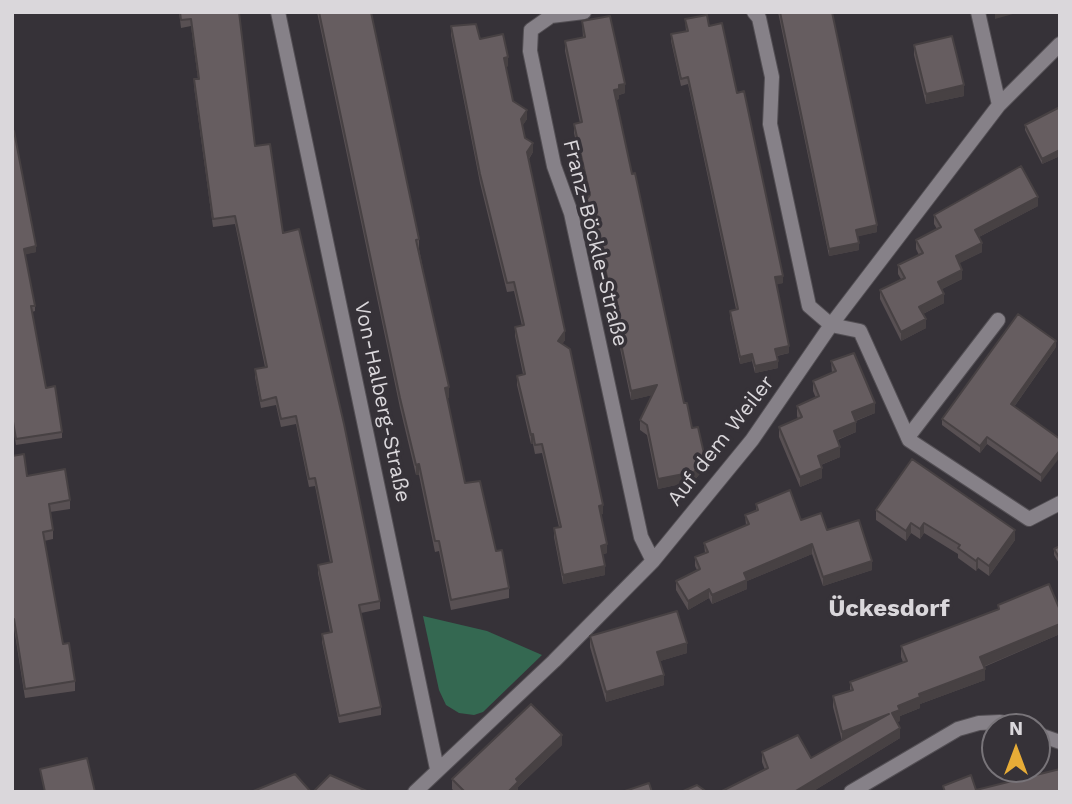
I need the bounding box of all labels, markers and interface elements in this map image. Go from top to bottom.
street label: Franz-Böckle-Straße [557,137,633,349]
street label: Von-Halberg-Straße [348,299,416,505]
street label: Auf dem Weiler [662,371,780,511]
district label: Ückesdorf [828,595,950,623]
north arrow [981,713,1051,783]
text: N [1009,717,1023,740]

